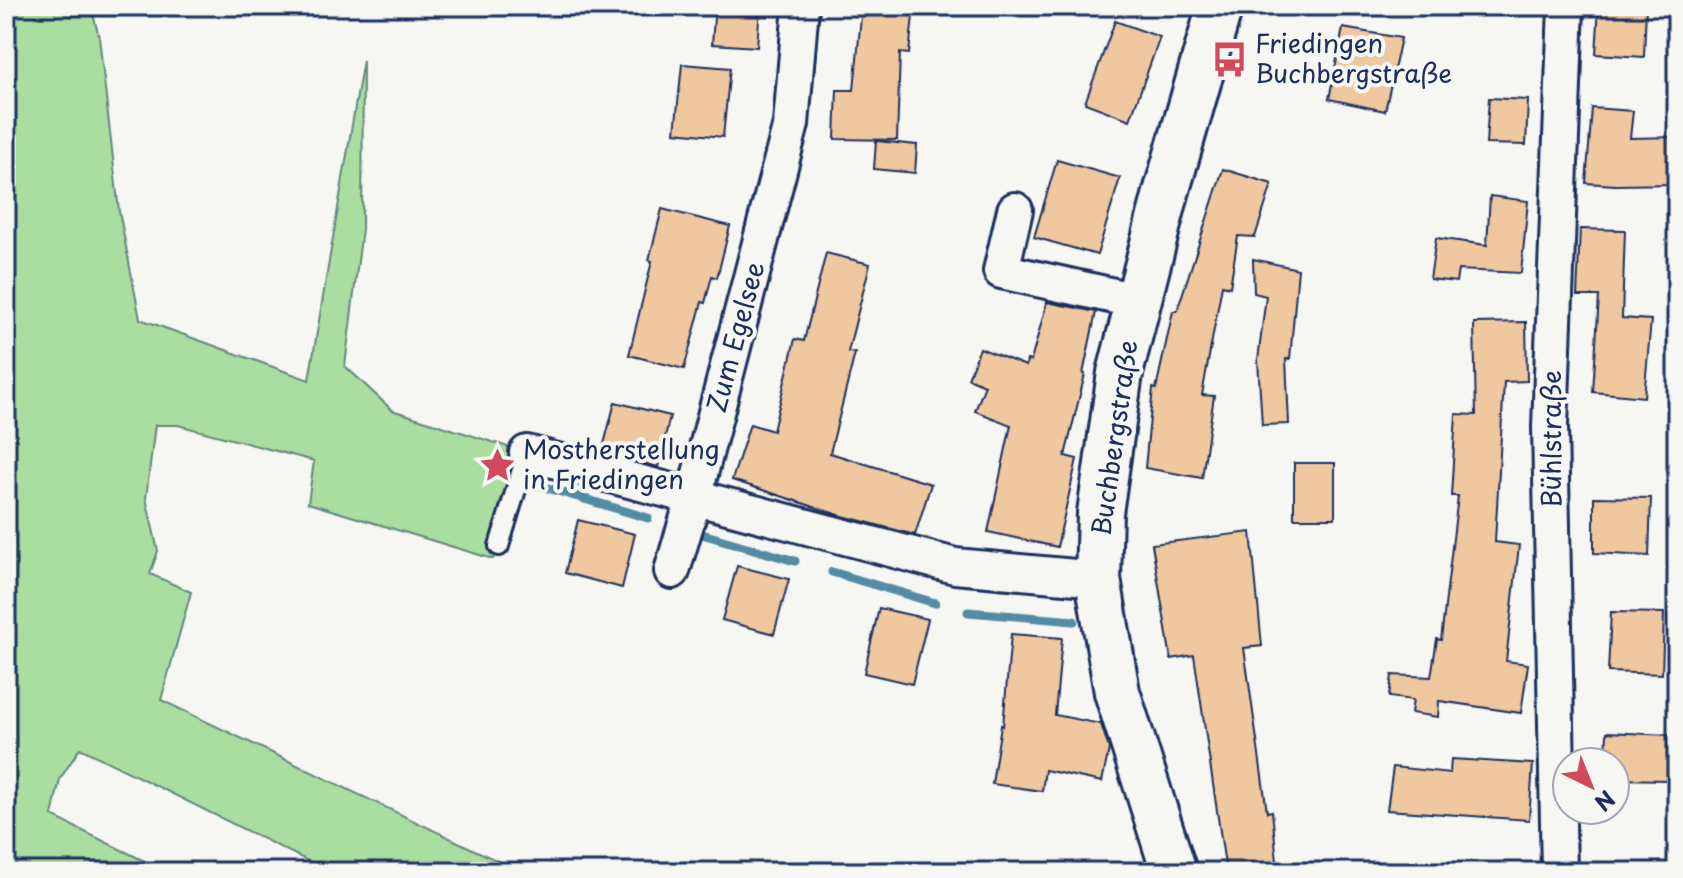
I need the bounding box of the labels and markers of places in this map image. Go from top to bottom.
place label: Friedingen Buchbergstraße [1255,23,1452,92]
bus stop icon: Friedingen Buchbergstraße [1210,40,1248,78]
place label: Mostherstellung in Friedingen [523,429,720,498]
place icon: Mostherstellung in Friedingen [478,446,516,484]

